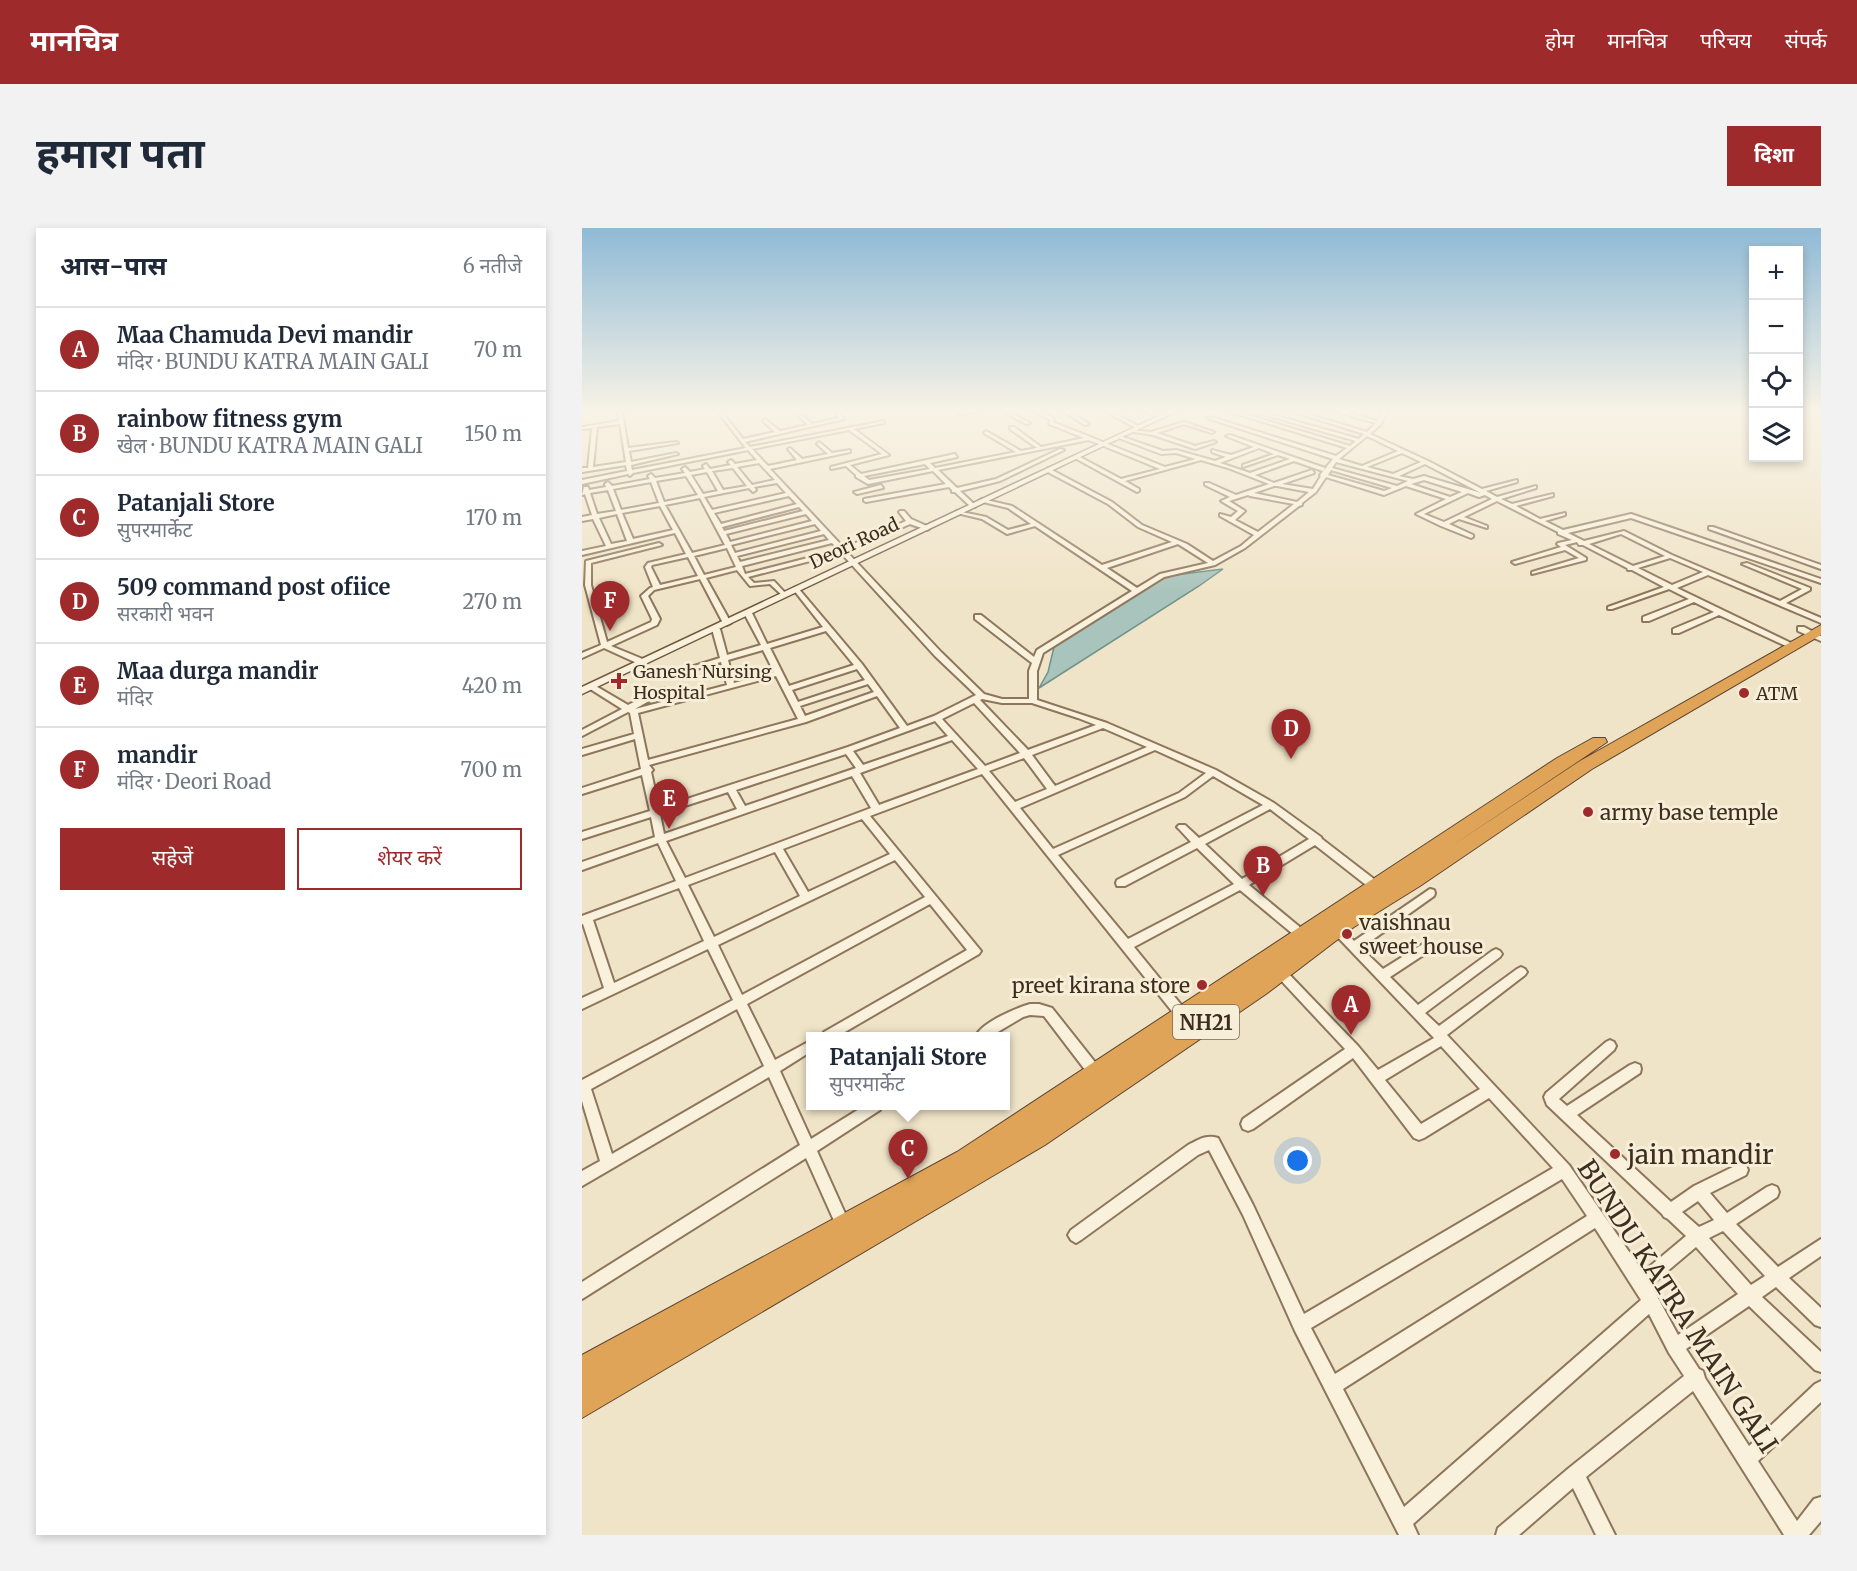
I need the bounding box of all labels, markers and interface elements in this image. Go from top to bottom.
text: मानचित्र [30,23,118,59]
text: होम [1545,27,1574,54]
text: मानचित्र [1607,27,1667,54]
text: परिचय [1700,27,1752,54]
text: संपर्क [1785,27,1827,54]
button: दिशा [1727,126,1821,186]
text: हमारा पता [36,127,205,179]
map controls [1749,246,1803,462]
button: + [1749,246,1803,300]
text: आस-पास [60,249,167,282]
text: 6 नतीजे [463,253,522,278]
button: − [1749,300,1803,354]
text: Maa Chamuda Devi mandir [117,321,413,349]
text: A [72,337,87,362]
text: 70 m [474,337,522,362]
text: मंदिर · BUNDU KATRA MAIN GALI [117,349,429,374]
button: locate [1749,354,1803,408]
text: rainbow fitness gym [117,405,342,433]
button: layers [1749,408,1803,462]
text: B [73,421,86,446]
text: 150 m [465,421,522,446]
text: खेल · BUNDU KATRA MAIN GALI [117,433,423,458]
text: Patanjali Store [117,489,275,517]
text: C [73,505,86,530]
text: 170 m [466,505,522,530]
street label: Deori Road [806,512,902,574]
text: सुपरमार्केट [117,517,193,542]
text: 509 command post ofiice [117,573,390,601]
pin: F [591,582,630,631]
text: D [72,589,87,614]
text: 270 m [462,589,522,614]
text: सरकारी भवन [117,601,214,626]
text: Maa durga mandir [117,657,318,685]
place label: Ganesh Nursing Hospital [633,660,772,704]
marker: Ganesh Nursing Hospital [610,672,628,690]
text: E [73,673,86,698]
text: 420 m [462,673,522,698]
place label: ATM [1755,682,1798,705]
text: मंदिर [117,685,153,710]
marker: ATM [1737,686,1751,700]
pin: D [1272,710,1310,759]
text: mandir [117,741,198,769]
text: F [73,757,86,782]
text: 700 m [461,757,522,782]
text: मंदिर · Deori Road [117,769,271,794]
pin: E [650,780,688,829]
place label: army base temple [1600,799,1778,826]
marker: army base temple [1581,805,1595,819]
button: सहेजें [60,828,285,890]
button: शेयर करें [297,828,522,890]
pin: B [1244,846,1282,896]
place label: vaishnau sweet house [1358,909,1483,960]
marker: vaishnau sweet house [1340,927,1354,941]
place label: preet kirana store [1012,972,1190,999]
marker: preet kirana store [1195,978,1209,992]
pin: A [1332,986,1370,1035]
road number: NH21 [1173,1005,1239,1039]
popup [806,1032,1010,1110]
text: Patanjali Store [829,1043,987,1071]
text: सुपरमार्केट [829,1071,905,1096]
pin: C [888,1130,928,1179]
place label: jain mandir [1626,1138,1774,1171]
your location [1283,1146,1312,1175]
marker: jain mandir [1608,1147,1622,1161]
street label: BUNDU KATRA MAIN GALI [1571,1153,1785,1459]

